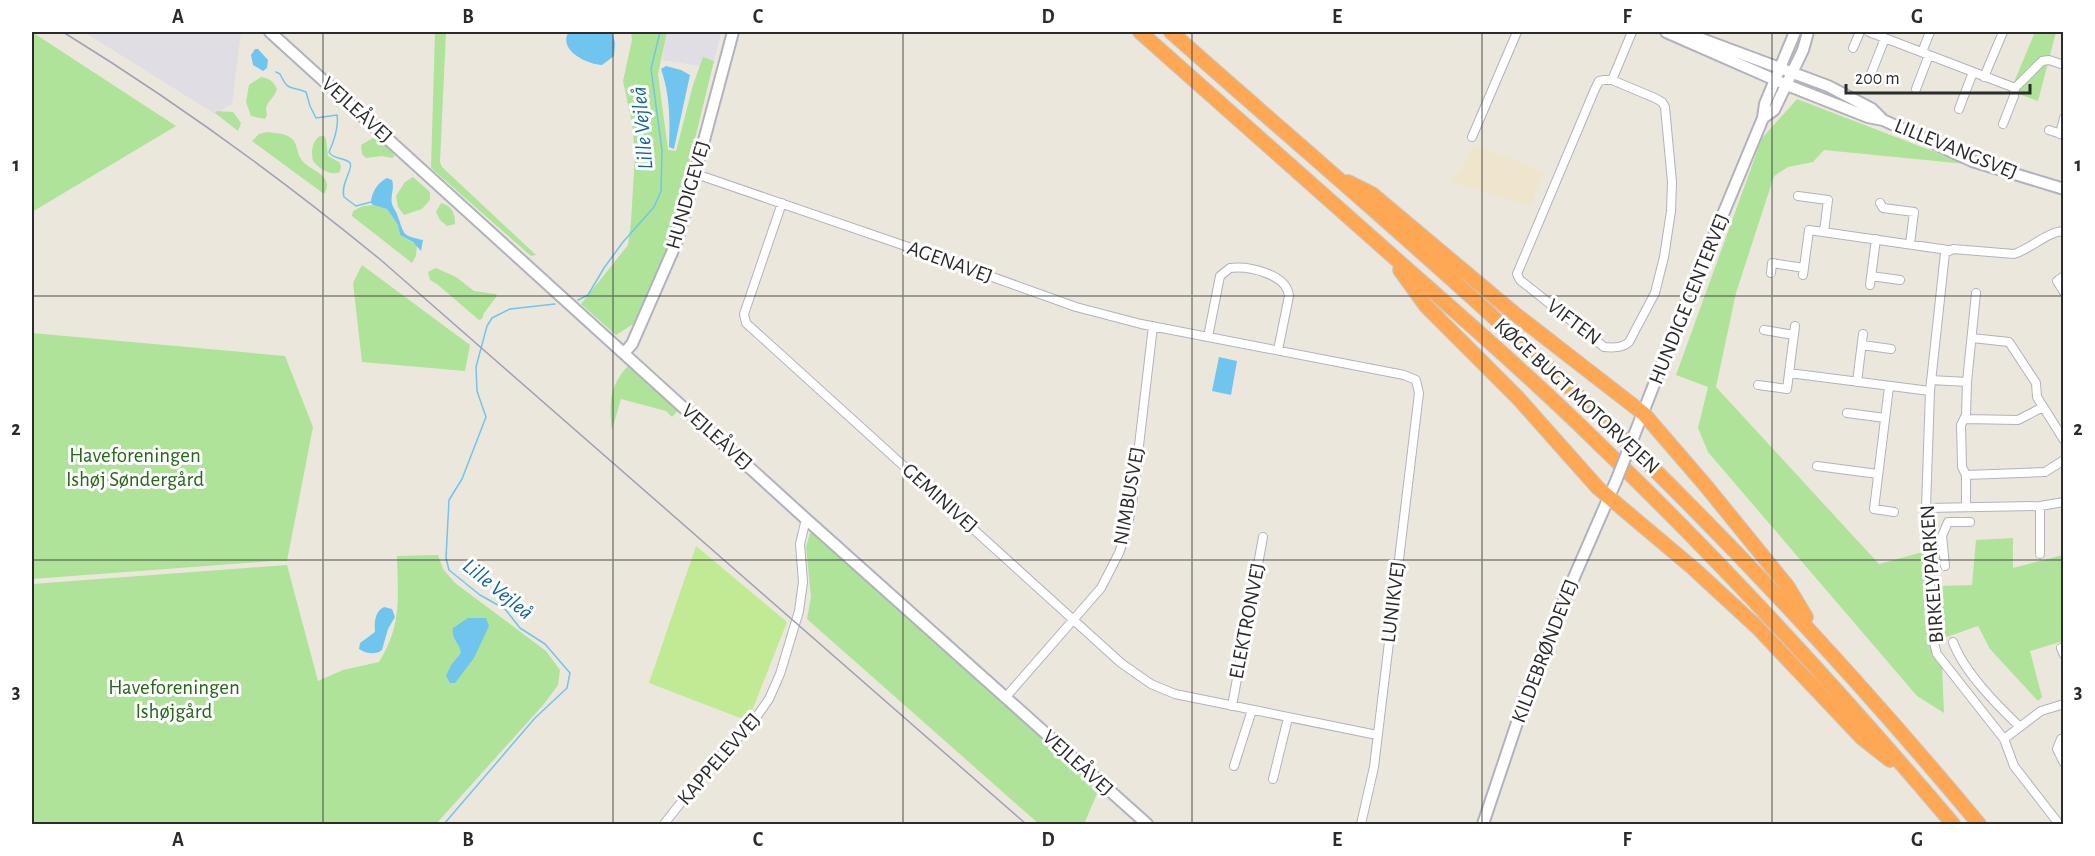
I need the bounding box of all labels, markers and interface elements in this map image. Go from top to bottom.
text: A [172,7,184,27]
text: B [462,7,474,27]
text: C [753,7,764,27]
text: D [1041,7,1055,27]
text: E [1332,7,1342,27]
text: F [1622,7,1632,27]
text: G [1911,7,1923,27]
scale bar [1846,57,2030,95]
text: 200 m [1855,70,1900,88]
street label: VEJLEÅVEJ [317,71,398,147]
water label: Lille Vejleå [627,85,657,171]
street label: LILLEVANGSVEJ [1892,115,2020,183]
street label: HUNDIGEVEJ [662,138,714,252]
text: 1 [12,155,20,175]
text: 1 [2074,155,2082,175]
street label: HUNDIGE CENTERVEJ [1645,211,1733,387]
street label: AGENAVEJ [905,237,995,287]
street label: VIFTEN [1543,295,1605,349]
street label: KØGE BUGT MOTORVEJEN [1490,314,1664,478]
street label: VEJLEÅVEJ [677,398,758,474]
text: 2 [11,419,21,439]
text: 2 [2073,419,2083,439]
park label: Haveforeningen Ishøj Søndergård [66,445,204,490]
street label: NIMBUSVEJ [1110,445,1148,547]
street label: GEMINIVEJ [898,459,982,537]
street label: BIRKELYPARKEN [1917,504,1947,644]
water label: Lille Vejleå [459,554,537,624]
street label: LUNIKVEJ [1378,560,1408,644]
street label: ELEKTRONVEJ [1225,561,1269,681]
street label: KILDEBRØNDEVEJ [1508,576,1582,726]
park label: Haveforeningen Ishøjgård [108,677,240,722]
text: 3 [12,682,20,702]
text: 3 [2074,682,2082,702]
street label: KAPPELEVVEJ [673,709,765,809]
street label: VEJLEÅVEJ [1038,724,1119,800]
text: A [172,830,184,850]
text: B [462,830,474,850]
text: C [753,830,764,850]
text: D [1041,830,1055,850]
text: E [1332,830,1342,850]
text: F [1622,830,1632,850]
text: G [1911,830,1923,850]

